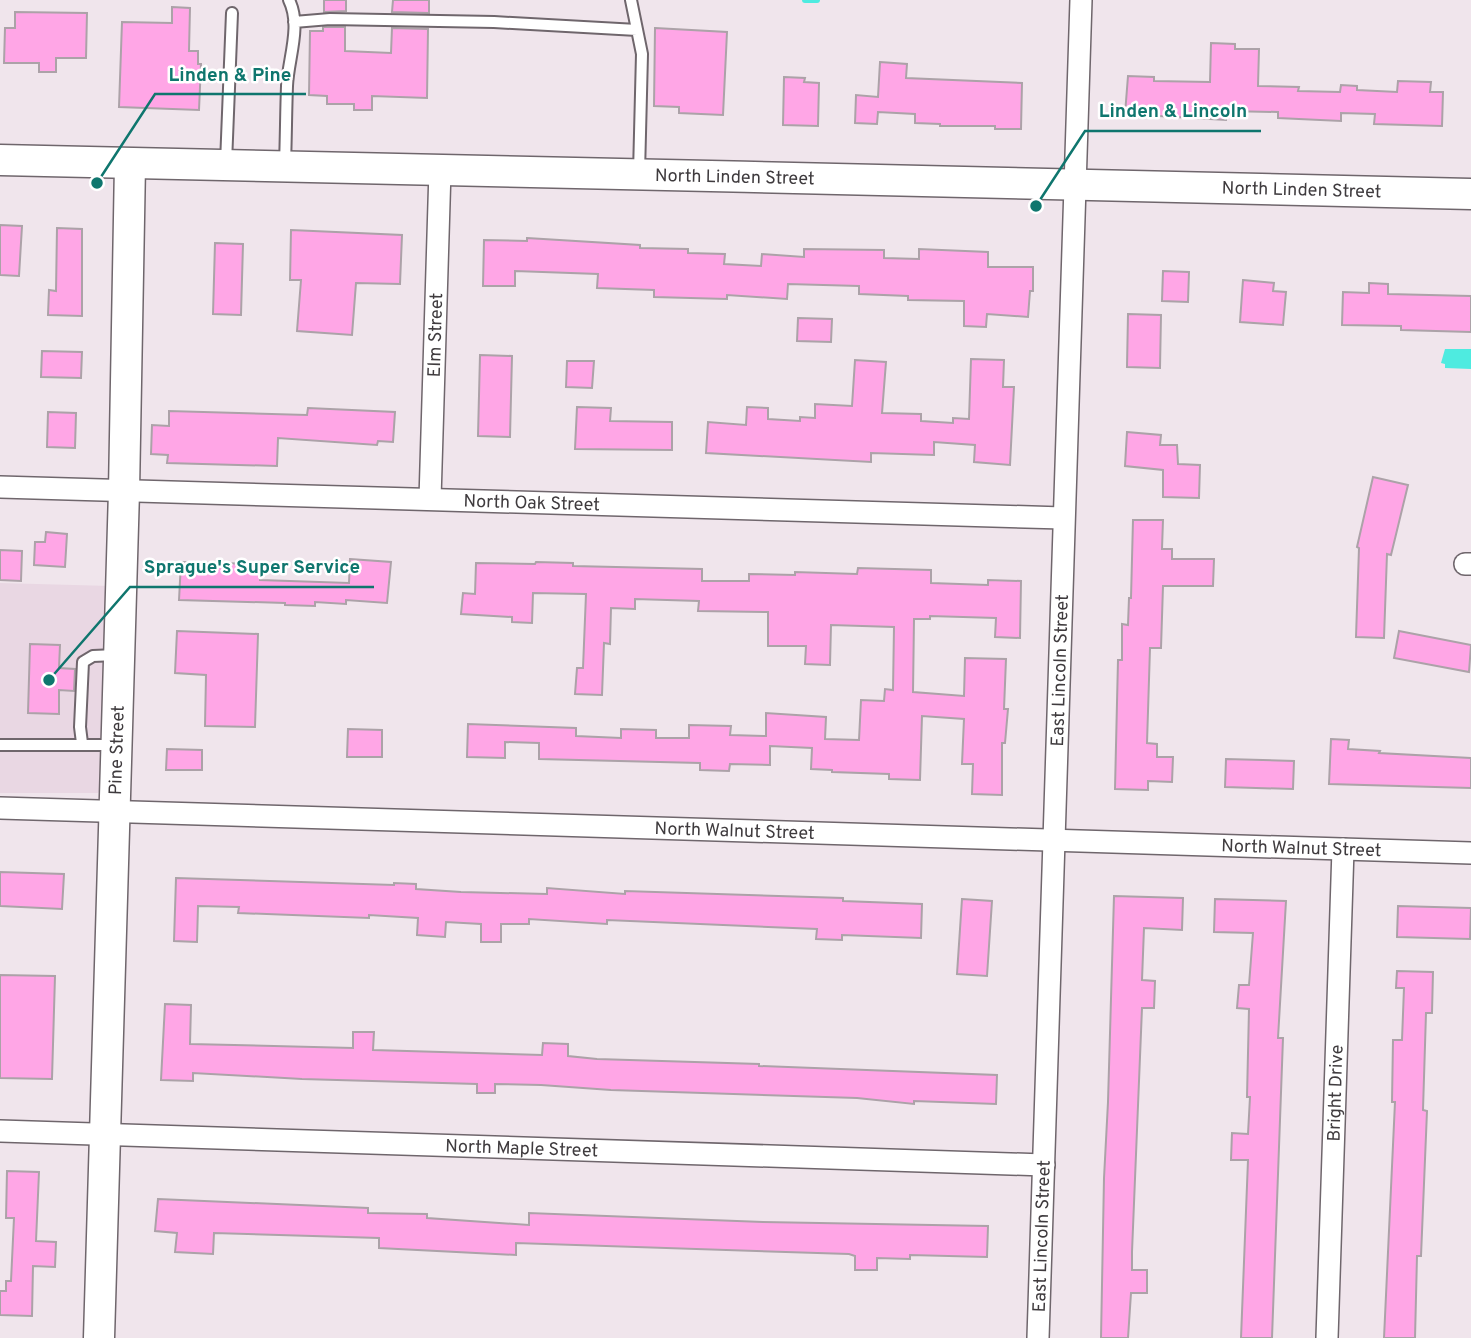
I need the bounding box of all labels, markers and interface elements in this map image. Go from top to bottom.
callout: Linden & Pine [155,54,306,94]
text: Linden & Pine [169,64,291,88]
callout: Linden & Lincoln [1085,91,1261,131]
text: Linden & Lincoln [1099,100,1247,124]
street label: North Linden Street [655,165,815,191]
street label: North Linden Street [1221,177,1382,205]
street label: Elm Street [424,292,449,378]
street label: North Oak Street [463,491,600,517]
callout: Sprague's Super Service [130,547,374,587]
text: Sprague's Super Service [144,556,360,580]
street label: East Lincoln Street [1047,594,1075,747]
street label: Pine Street [105,705,131,796]
street label: North Walnut Street [654,818,815,846]
street label: North Walnut Street [1221,835,1382,863]
street label: Bright Drive [1323,1044,1350,1142]
street label: North Maple Street [445,1136,598,1163]
street label: East Lincoln Street [1029,1160,1057,1313]

